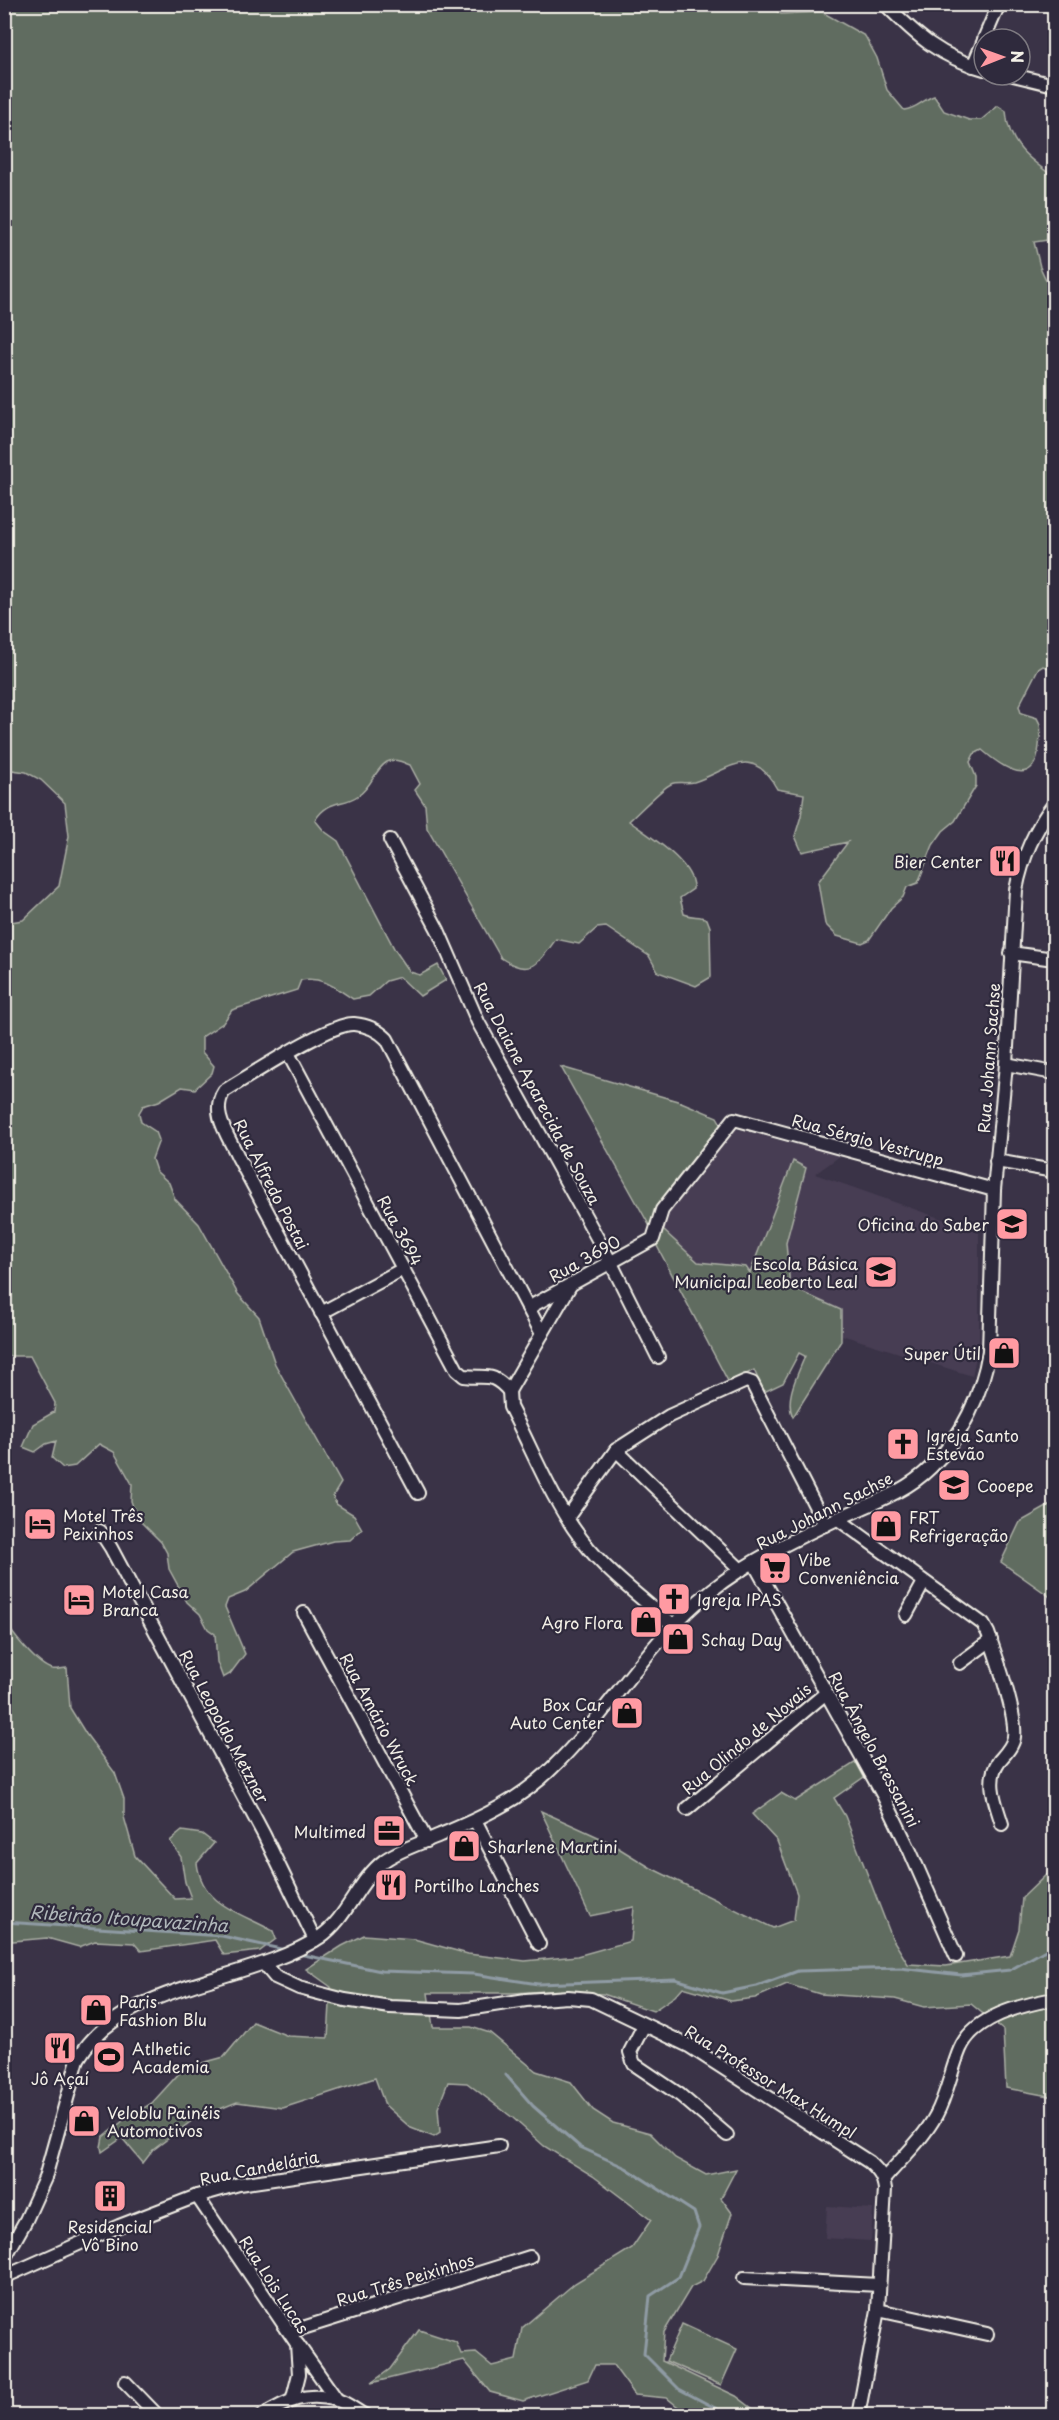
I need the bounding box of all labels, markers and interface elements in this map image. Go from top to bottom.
north arrow [972,27,1032,87]
text: N [1006,50,1030,63]
restaurant icon: Bier Center [987,843,1023,879]
place label: Bier Center [894,849,983,873]
street label: Rua Daiane Aparecida de Souza [469,977,607,1209]
street label: Rua Johann Sachse [971,982,1005,1134]
street label: Rua Sérgio Vestrupp [789,1107,947,1171]
street label: Rua Alfredo Postai [229,1114,315,1254]
street label: Rua 3694 [372,1191,430,1269]
school or university icon: Oficina do Saber [994,1206,1030,1242]
place label: Oficina do Saber [858,1212,990,1236]
street label: Rua 3690 [544,1229,624,1287]
place label: Escola Básica Municipal Leoberto Leal [674,1251,858,1293]
school or university icon: Escola Básica Municipal Leoberto Leal [863,1254,899,1290]
shop icon: Super Útil [986,1335,1022,1371]
place label: Super Útil [904,1341,981,1365]
place label: Igreja Santo Estevão [926,1423,1019,1465]
church icon: Igreja Santo Estevão [885,1426,921,1462]
street label: Rua Johann Sachse [752,1465,896,1555]
school or university icon: Cooepe [936,1467,972,1503]
place label: Cooepe [977,1473,1034,1497]
place label: Motel Três Peixinhos [63,1503,143,1545]
place label: FRT Refrigeração [909,1505,1008,1547]
hotel icon: Motel Três Peixinhos [22,1506,58,1542]
shop icon: FRT Refrigeração [868,1508,904,1544]
place label: Vibe Conveniência [798,1547,899,1589]
supermarket icon: Vibe Conveniência [757,1550,793,1586]
place label: Motel Casa Branca [102,1579,189,1621]
church icon: Igreja IPAS [656,1581,692,1617]
hotel icon: Motel Casa Branca [61,1582,97,1618]
place label: Igreja IPAS [697,1587,782,1611]
shop icon: Agro Flora [628,1604,664,1640]
place label: Agro Flora [541,1610,623,1634]
shop icon: Schay Day [660,1621,696,1657]
place label: Schay Day [701,1627,783,1651]
street label: Rua Leopoldo Metzner [174,1645,276,1807]
street label: Rua Amário Wruck [335,1648,425,1790]
street label: Rua Ângelo Bressanini [824,1667,926,1831]
street label: Rua Olindo de Novais [676,1677,816,1799]
place label: Box Car Auto Center [510,1692,605,1734]
shop icon: Box Car Auto Center [609,1695,645,1731]
office icon: Multimed [371,1813,407,1849]
place label: Multimed [294,1819,366,1843]
shop icon: Sharlene Martini [446,1828,482,1864]
place label: Sharlene Martini [487,1834,618,1858]
restaurant icon: Portilho Lanches [373,1867,409,1903]
place label: Portilho Lanches [414,1873,539,1897]
water label: Ribeirão Itoupavazinha [29,1898,230,1938]
place label: Paris Fashion Blu [119,1989,207,2031]
shop icon: Paris Fashion Blu [78,1992,114,2028]
street label: Rua Professor Max Humpl [681,2018,861,2144]
restaurant icon: Jô Açaí [42,2030,78,2066]
place label: Atlhetic Academia [132,2036,209,2078]
sports icon: Atlhetic Academia [91,2039,127,2075]
place label: Jô Açaí [31,2066,90,2090]
place label: Veloblu Painéis Automotivos [107,2100,220,2142]
shop icon: Veloblu Painéis Automotivos [66,2103,102,2139]
street label: Rua Candelária [197,2144,321,2190]
building icon: Residencial Vô Bino [92,2178,128,2214]
place label: Residencial Vô Bino [68,2214,152,2256]
street label: Rua Lois Lucas [234,2230,316,2338]
street label: Rua Três Peixinhos [333,2247,477,2311]

